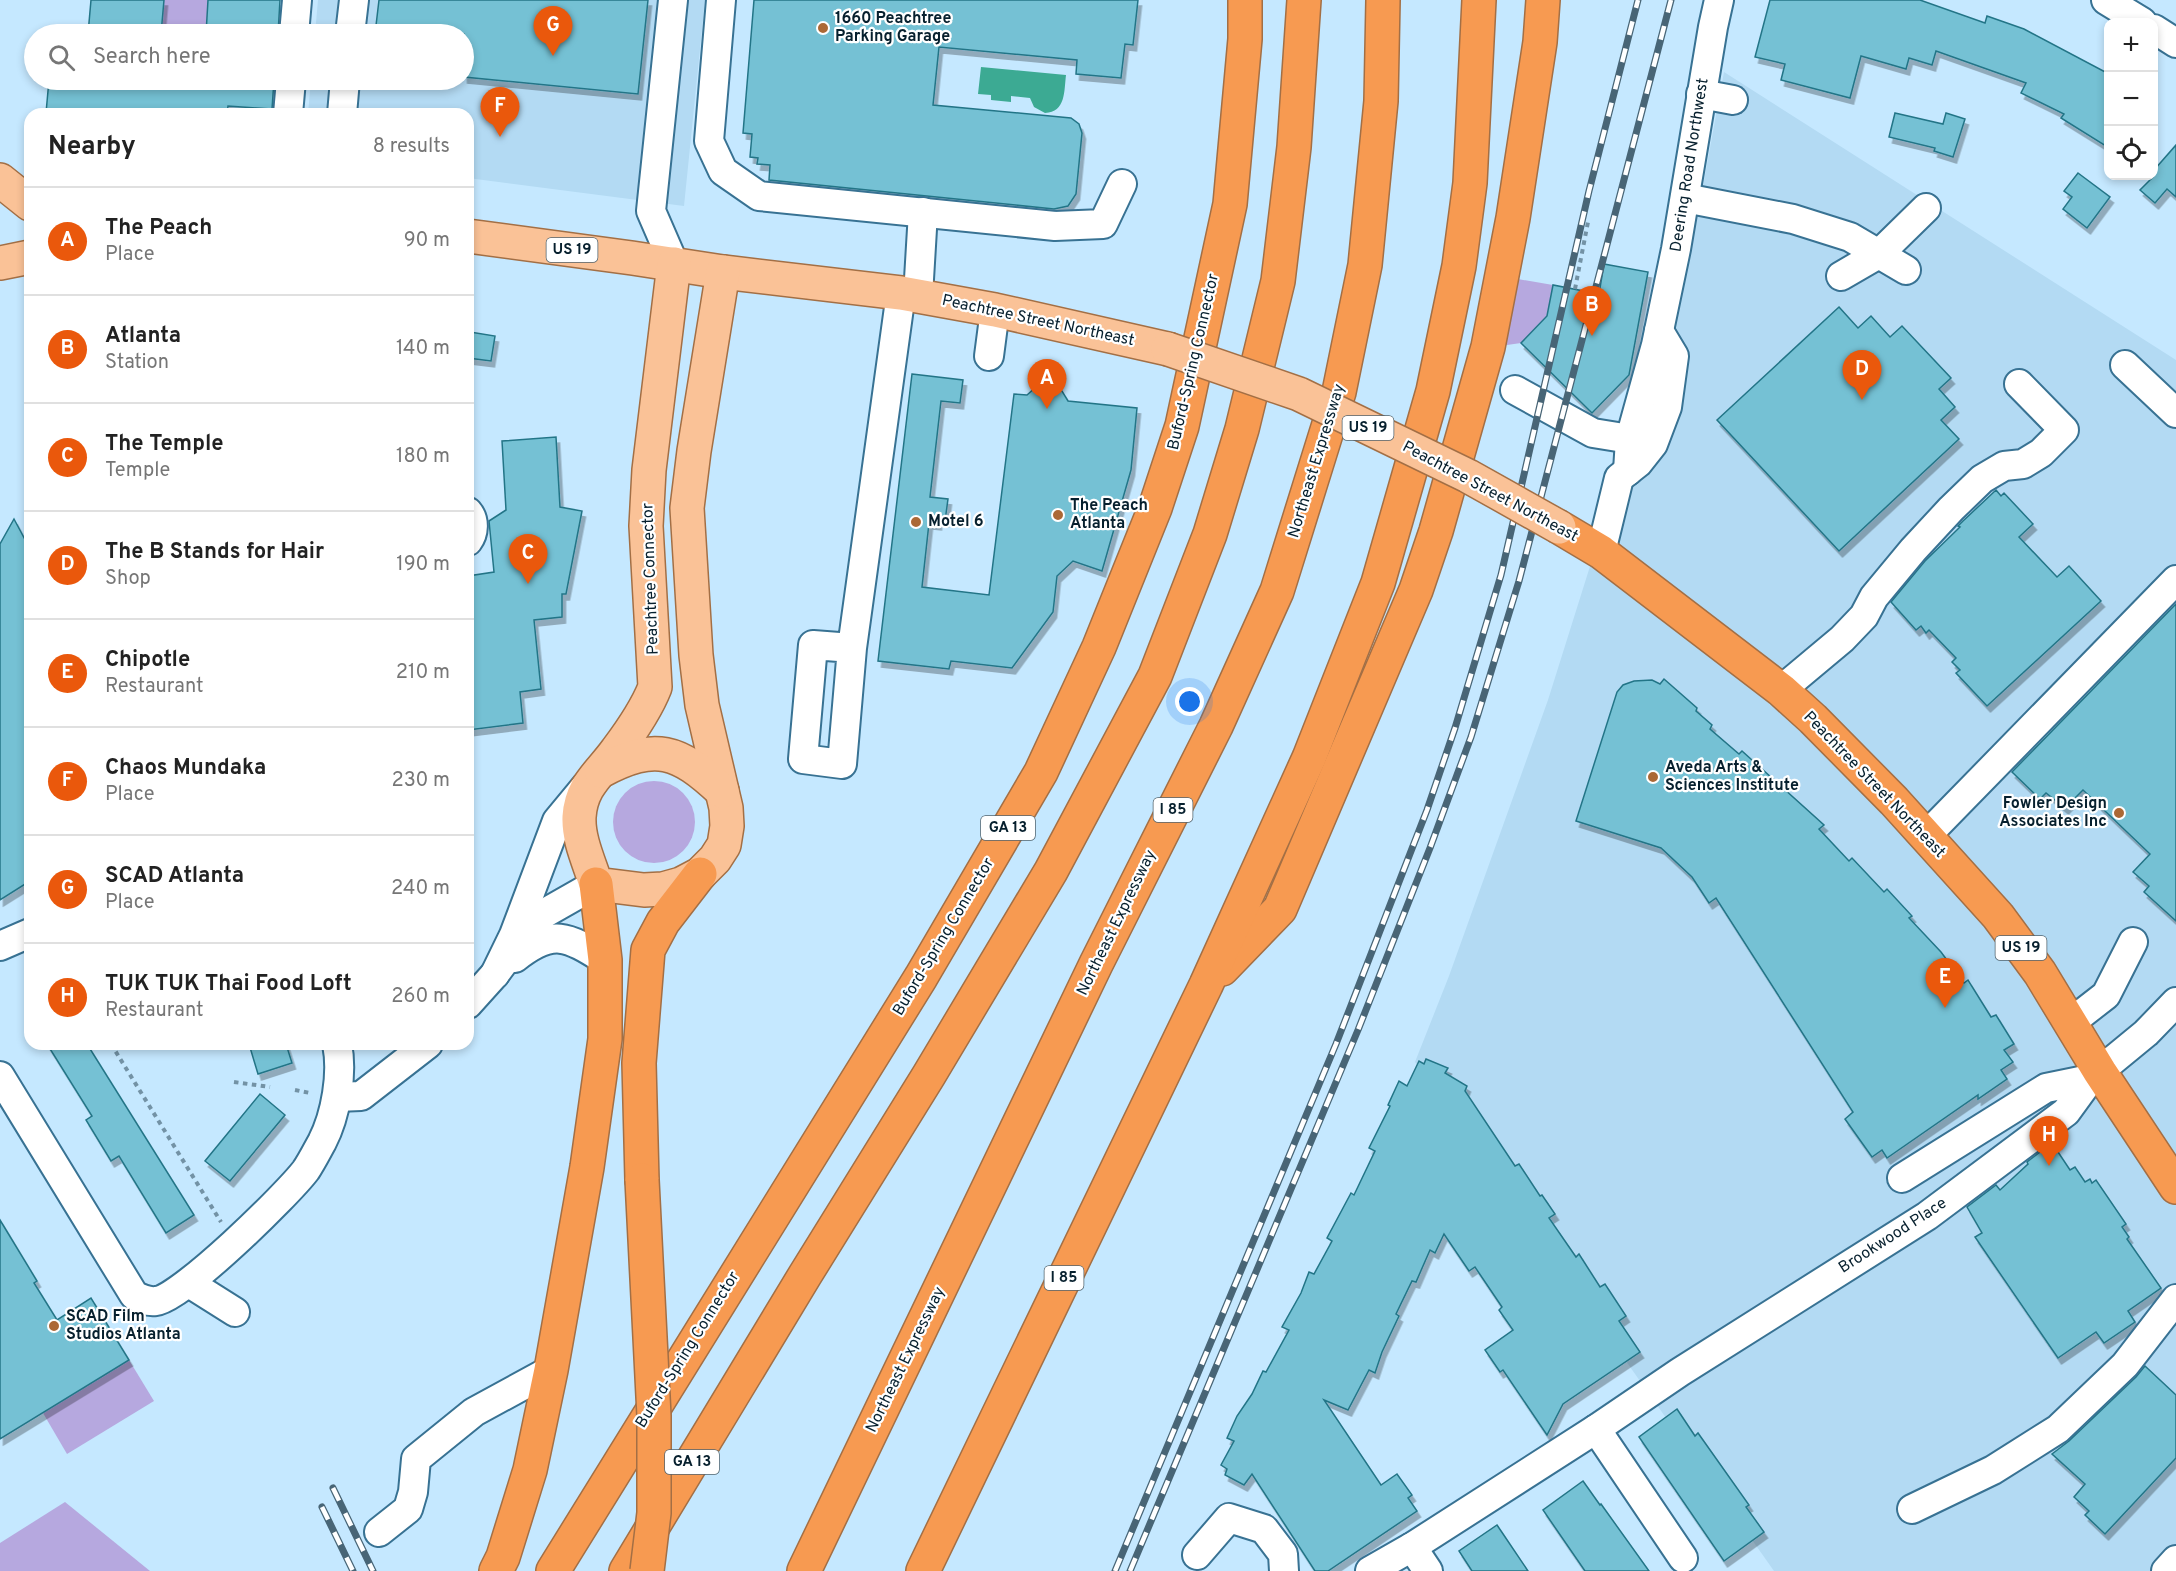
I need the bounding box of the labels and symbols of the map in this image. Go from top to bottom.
pin: G [534,7,572,56]
place label: 1660 Peachtree Parking Garage [835,9,951,47]
marker: 1660 Peachtree Parking Garage [816,21,830,35]
street label: Deering Road Northwest [1666,77,1714,253]
pin: F [480,88,520,137]
road number: US 19 [546,238,598,262]
street label: Buford-Spring Connector [1164,272,1224,452]
pin: B [1572,286,1612,336]
street label: Peachtree Street Northeast [940,291,1136,351]
pin: D [1842,350,1882,400]
pin: A [1028,360,1066,409]
street label: Northeast Expressway [1284,382,1350,540]
road number: US 19 [1342,416,1394,440]
street label: Peachtree Street Northeast [1399,437,1581,547]
place label: The Peach Atlanta [1070,496,1148,534]
street label: Peachtree Connector [638,503,664,655]
marker: The Peach Atlanta [1051,508,1065,522]
place label: Motel 6 [928,512,983,532]
marker: Motel 6 [909,515,923,529]
pin: C [508,534,548,584]
your location [1175,687,1204,716]
street label: Peachtree Street Northeast [1799,707,1949,863]
place label: Aveda Arts & Sciences Institute [1665,758,1799,796]
marker: Aveda Arts & Sciences Institute [1646,770,1660,784]
place label: Fowler Design Associates Inc [1999,794,2107,832]
road number: I 85 [1154,798,1192,822]
marker: Fowler Design Associates Inc [2112,806,2126,820]
road number: GA 13 [981,816,1035,840]
street label: Northeast Expressway [1073,847,1161,999]
street label: Buford-Spring Connector [889,854,999,1020]
road number: US 19 [1996,936,2046,960]
pin: E [1926,958,1964,1008]
pin: H [2030,1116,2068,1166]
street label: Brookwood Place [1835,1194,1951,1278]
road number: I 85 [1044,1266,1084,1290]
street label: Buford-Spring Connector [632,1268,744,1432]
street label: Northeast Expressway [862,1284,950,1436]
place label: SCAD Film Studios Atlanta [66,1307,181,1345]
marker: SCAD Film Studios Atlanta [47,1319,61,1333]
road number: GA 13 [665,1450,719,1474]

